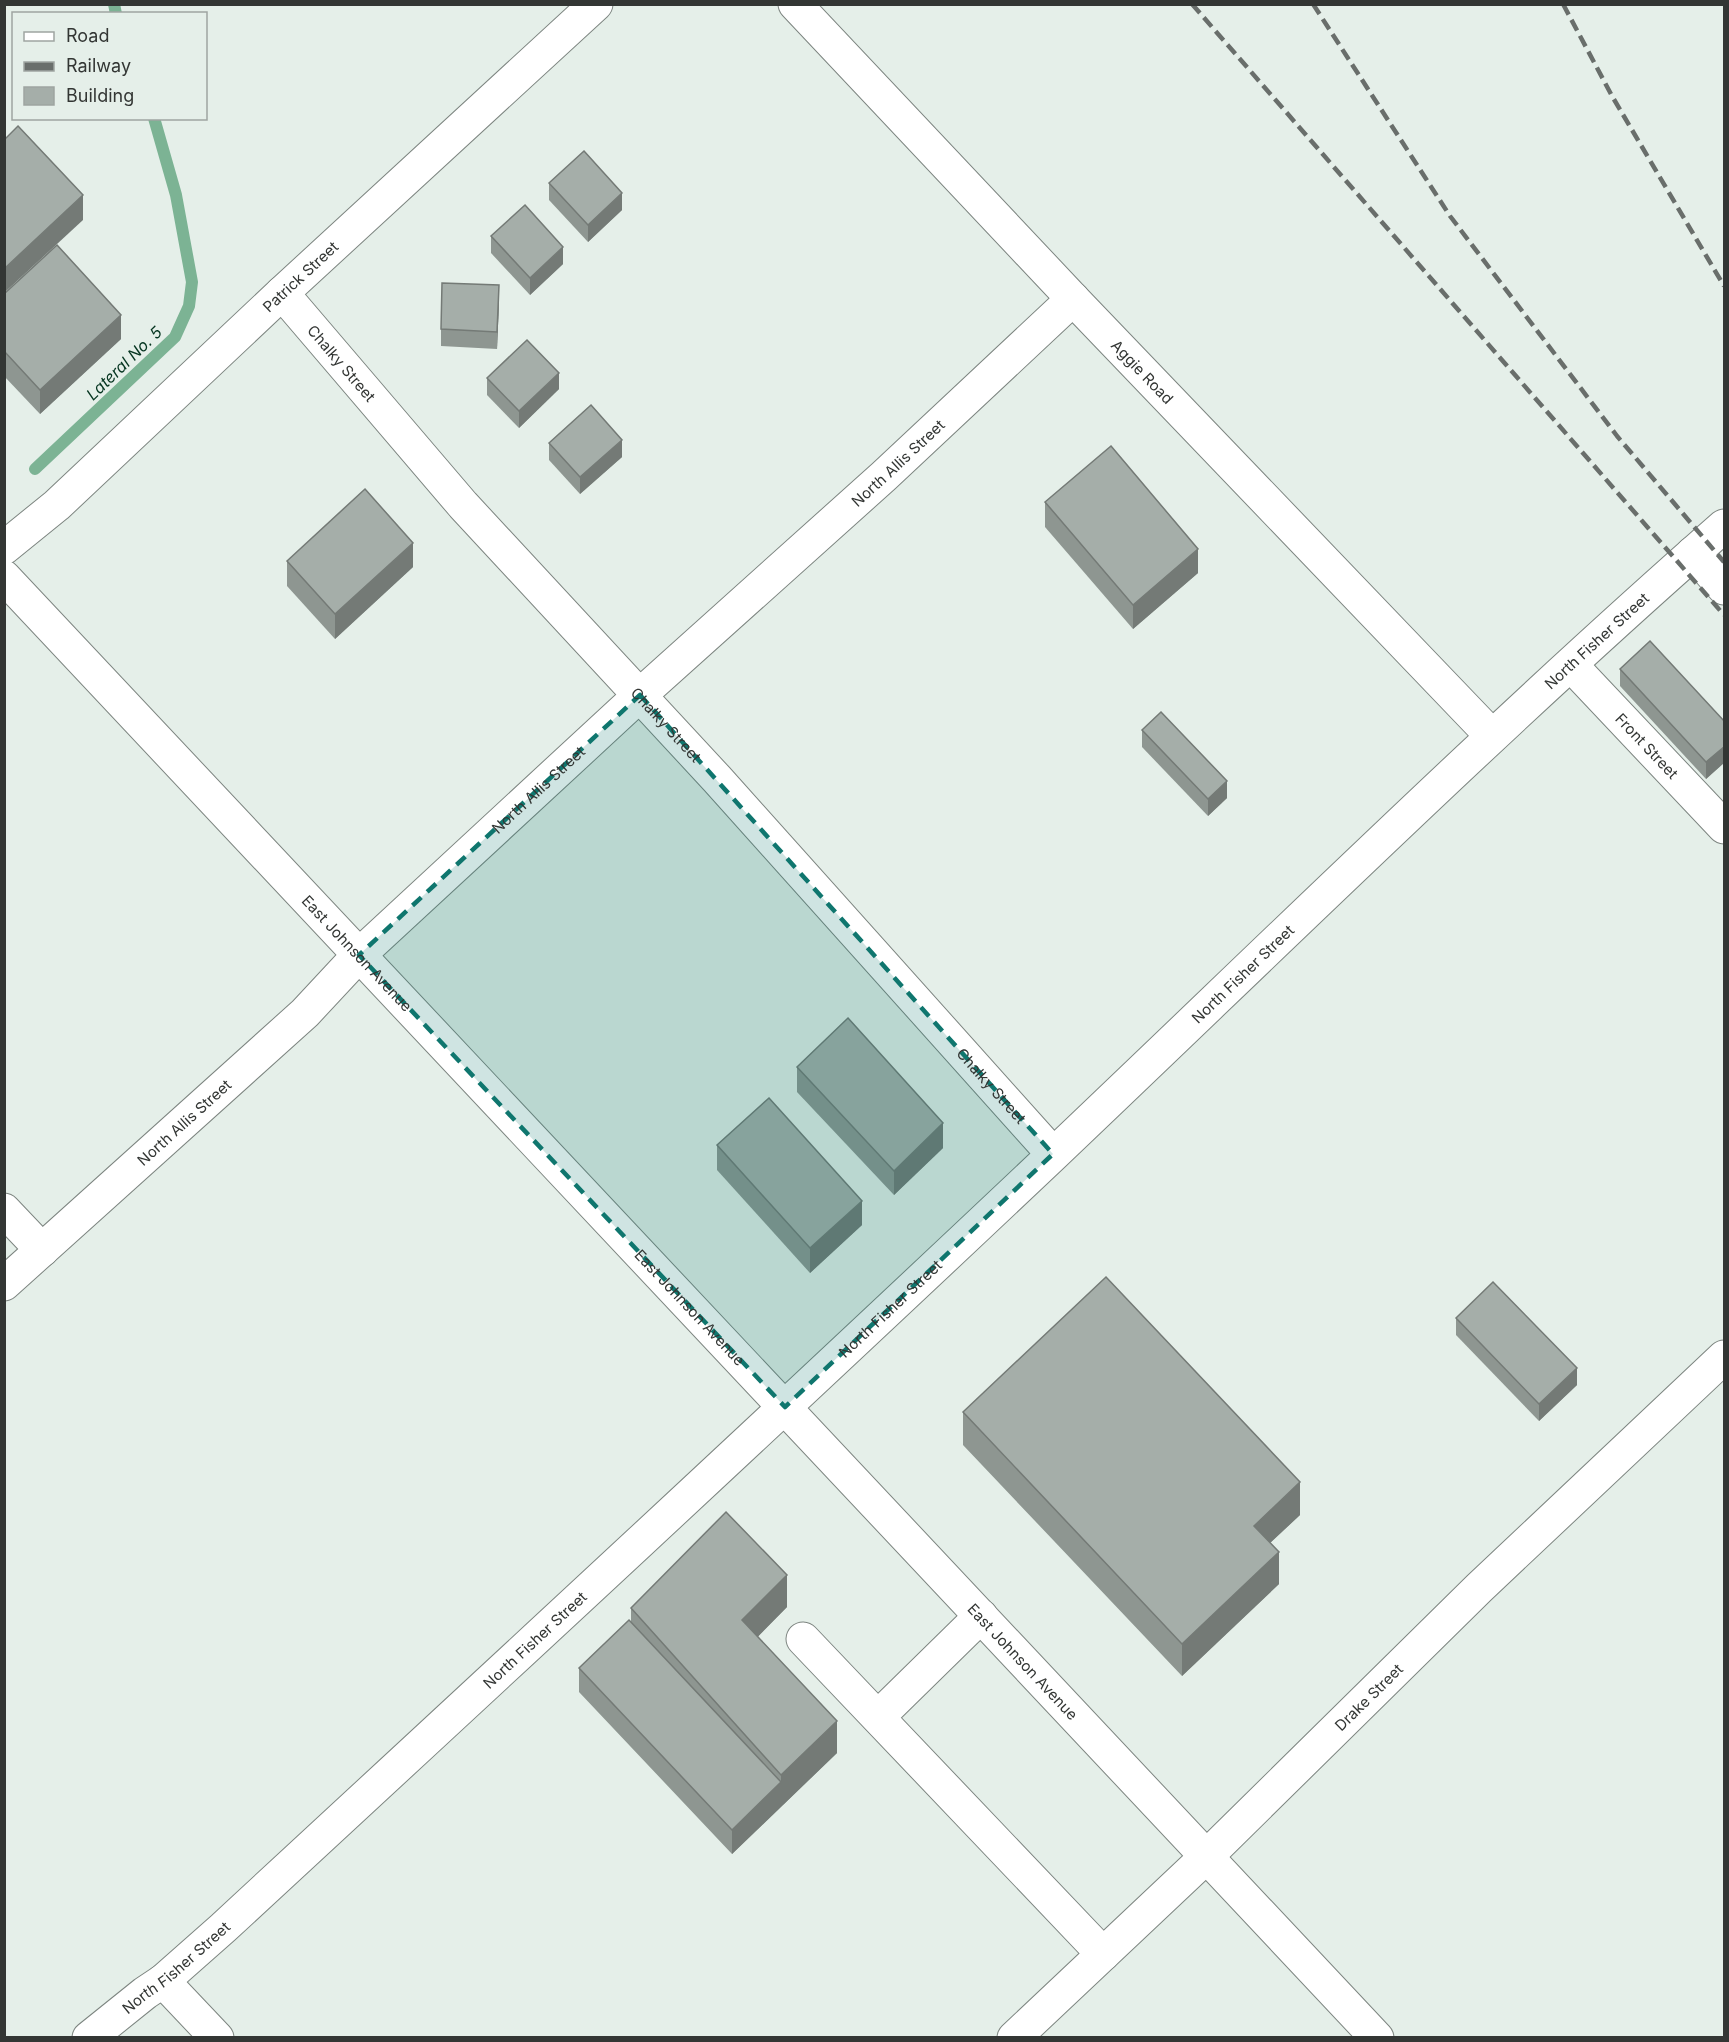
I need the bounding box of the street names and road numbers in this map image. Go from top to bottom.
street label: Patrick Street [258,237,342,316]
street label: Chalky Street [304,321,380,405]
street label: Aggie Road [1108,336,1178,408]
street label: North Allis Street [847,415,948,510]
street label: North Fisher Street [1540,588,1652,693]
street label: Chalky Street [627,683,706,766]
street label: Front Street [1612,709,1683,783]
street label: North Allis Street [487,742,588,837]
street label: East Johnson Avenue [298,891,417,1015]
street label: North Fisher Street [1187,920,1298,1027]
street label: Chalky Street [953,1044,1031,1127]
street label: North Allis Street [133,1075,235,1169]
street label: East Johnson Avenue [631,1245,749,1369]
street label: North Fisher Street [834,1255,946,1361]
street label: North Fisher Street [479,1587,590,1692]
street label: East Johnson Avenue [964,1599,1082,1723]
street label: Drake Street [1330,1659,1407,1735]
street label: North Fisher Street [118,1917,234,2017]

